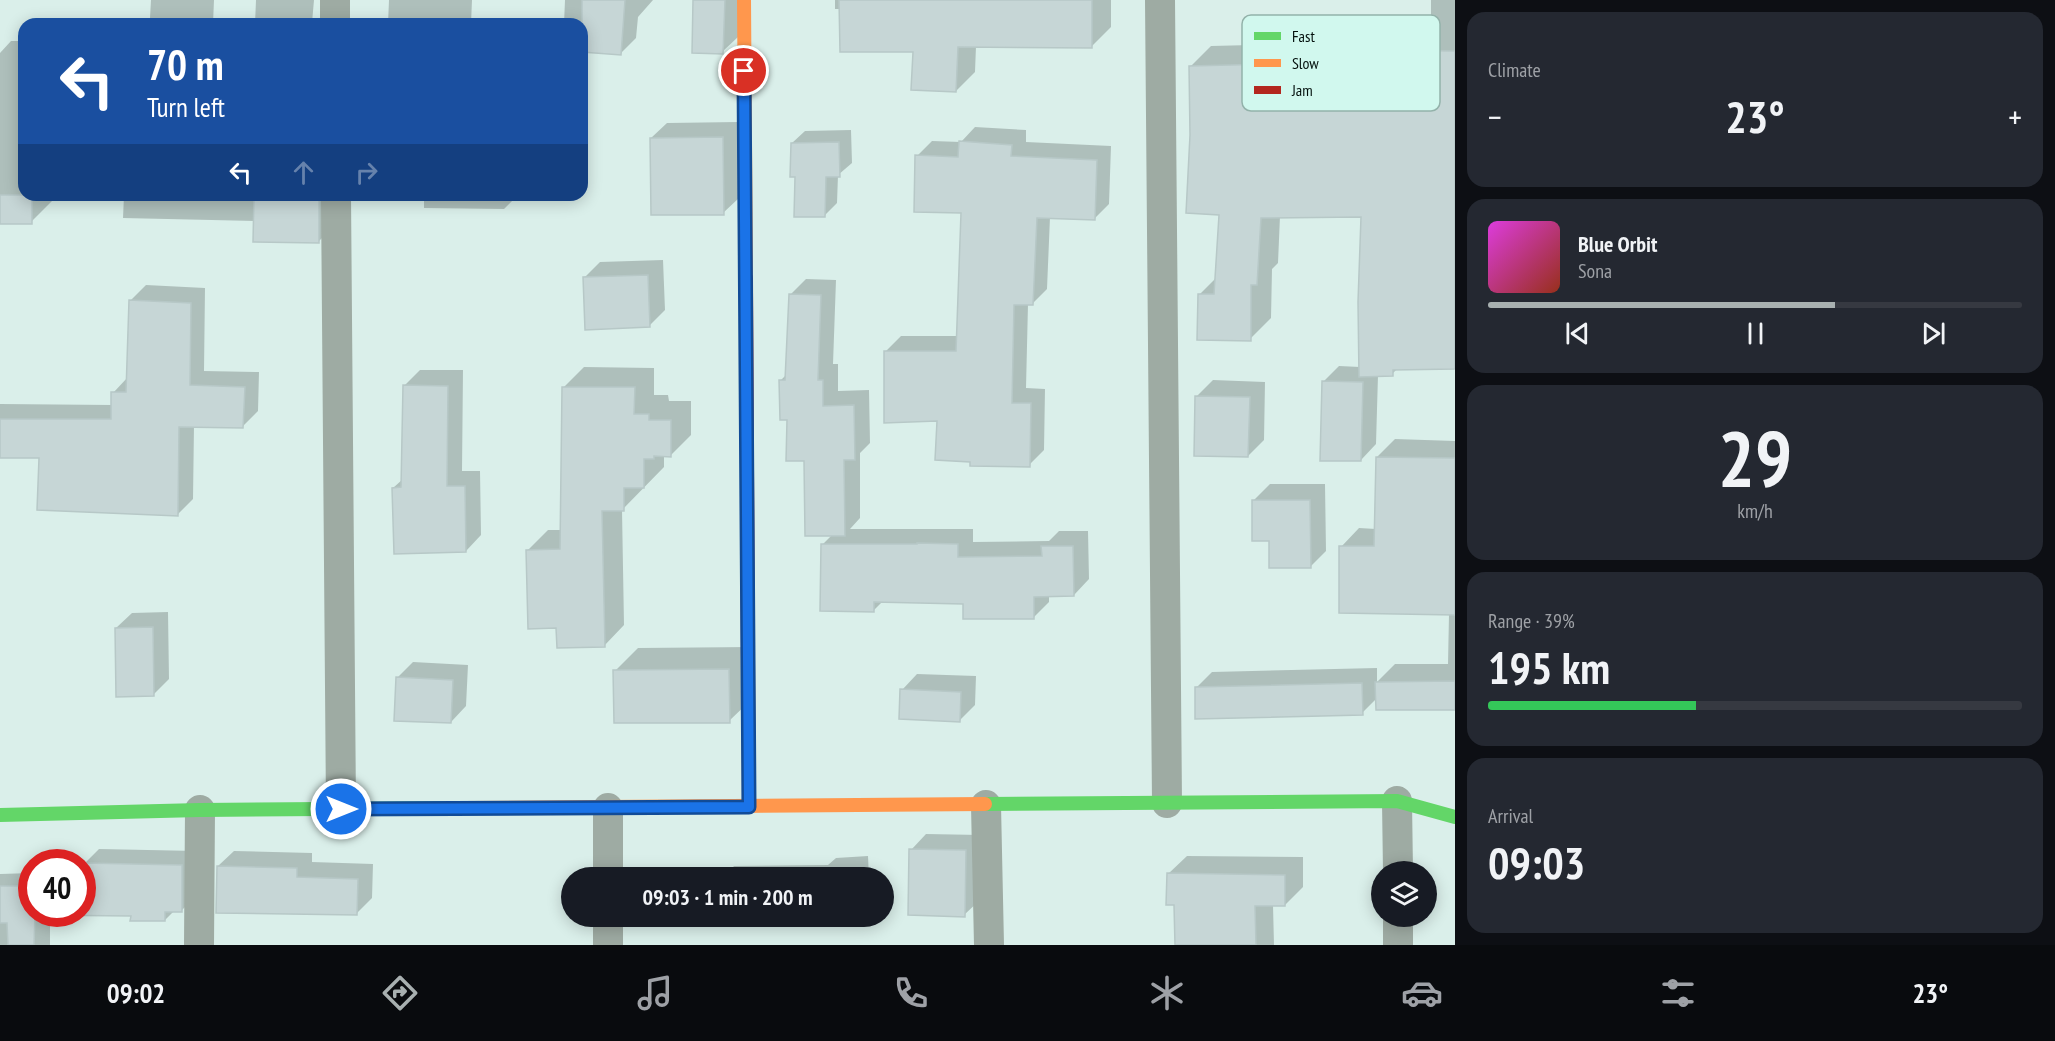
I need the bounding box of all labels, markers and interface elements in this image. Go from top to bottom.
legend [1242,15,1440,111]
text: Fast [1292,26,1315,46]
text: 70 m [147,37,224,92]
icon: left [48,42,126,120]
pin [718,45,769,96]
text: Slow [1292,53,1319,73]
icon: arrive [727,54,760,87]
text: Climate [1488,57,1541,83]
text: Jam [1291,80,1313,100]
text: 23° [1725,87,1785,145]
text: Turn left [147,90,225,124]
text: − [1488,95,1502,138]
text: + [2008,95,2022,138]
icon: left [224,156,257,189]
icon: ahead [287,156,320,189]
icon: right [350,156,383,189]
text: Blue Orbit [1578,230,1657,258]
text: Sona [1578,258,1612,284]
icon: previous [1561,317,1594,350]
icon: pause [1739,317,1772,350]
icon: next [1917,317,1950,350]
text: 29 [1718,408,1792,509]
text: km/h [1737,498,1773,524]
text: Range · 39% [1488,608,1575,634]
text: 195 km [1488,638,1610,696]
position arrow [309,777,373,841]
text: Arrival [1488,803,1533,829]
text: 09:03 [1488,833,1585,891]
speed limit sign: 40 [18,849,96,927]
map controls [1371,861,1437,927]
button: layers [1371,861,1437,927]
text: 09:03 · 1 min · 200 m [642,883,813,911]
icon: directions [379,972,421,1014]
icon: music [634,972,676,1014]
icon: phone [890,972,932,1014]
icon: climate [1146,972,1188,1014]
icon: car [1401,972,1443,1014]
icon: filters [1657,972,1699,1014]
text: 09:02 [107,976,165,1010]
text: 23° [1912,976,1948,1010]

